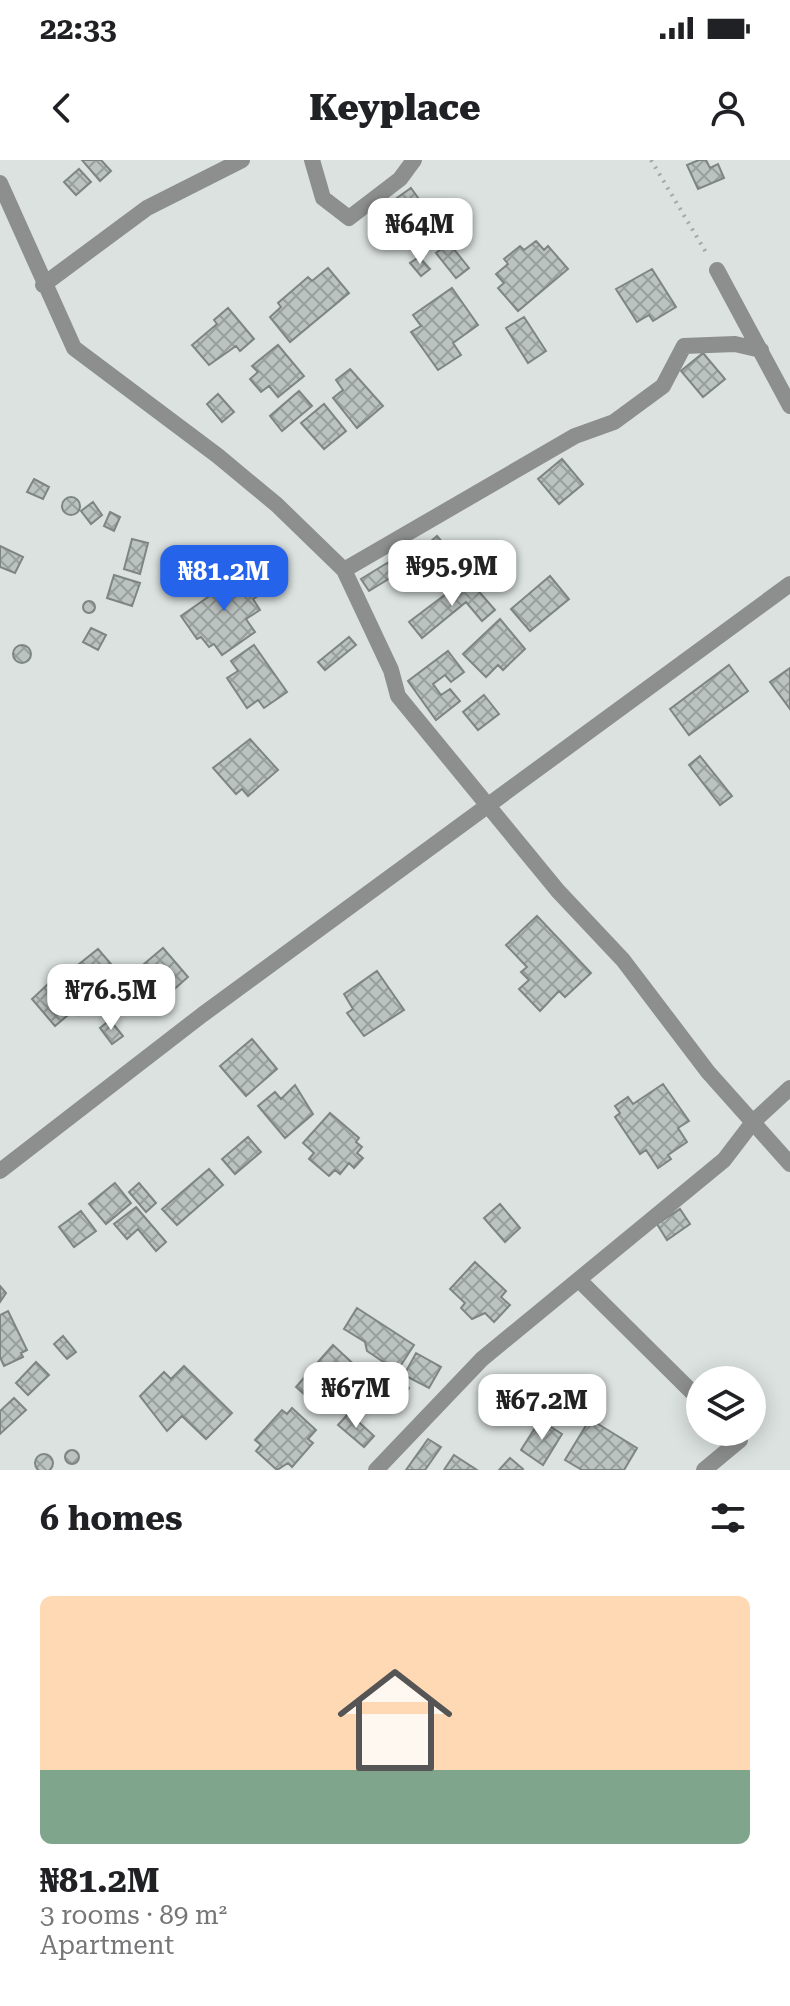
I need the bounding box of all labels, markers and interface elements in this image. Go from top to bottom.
text: 22:33 [40,11,117,46]
icon: back [40,86,84,130]
icon: person [706,86,750,130]
text: Keyplace [309,87,481,129]
pin: ₦64M [373,198,467,266]
text: ₦64M [386,209,454,239]
pin: ₦95.9M [387,540,517,608]
pin: ₦81.2M [159,545,289,613]
text: ₦95.9M [406,551,498,581]
text: ₦81.2M [178,556,270,586]
pin: ₦76.5M [46,964,176,1032]
text: ₦76.5M [65,975,157,1005]
pin: ₦67M [309,1362,403,1430]
map controls [686,1366,766,1446]
button: layers [686,1366,766,1446]
text: ₦67M [322,1373,390,1403]
pin: ₦67.2M [477,1374,607,1442]
text: ₦67.2M [496,1385,588,1415]
icon: filters [706,1496,750,1540]
text: 6 homes [40,1498,183,1538]
icon: home [323,1648,467,1792]
text: ₦81.2M [40,1860,160,1900]
text: 3 rooms · 89 m² [40,1900,227,1930]
text: Apartment [40,1930,174,1960]

